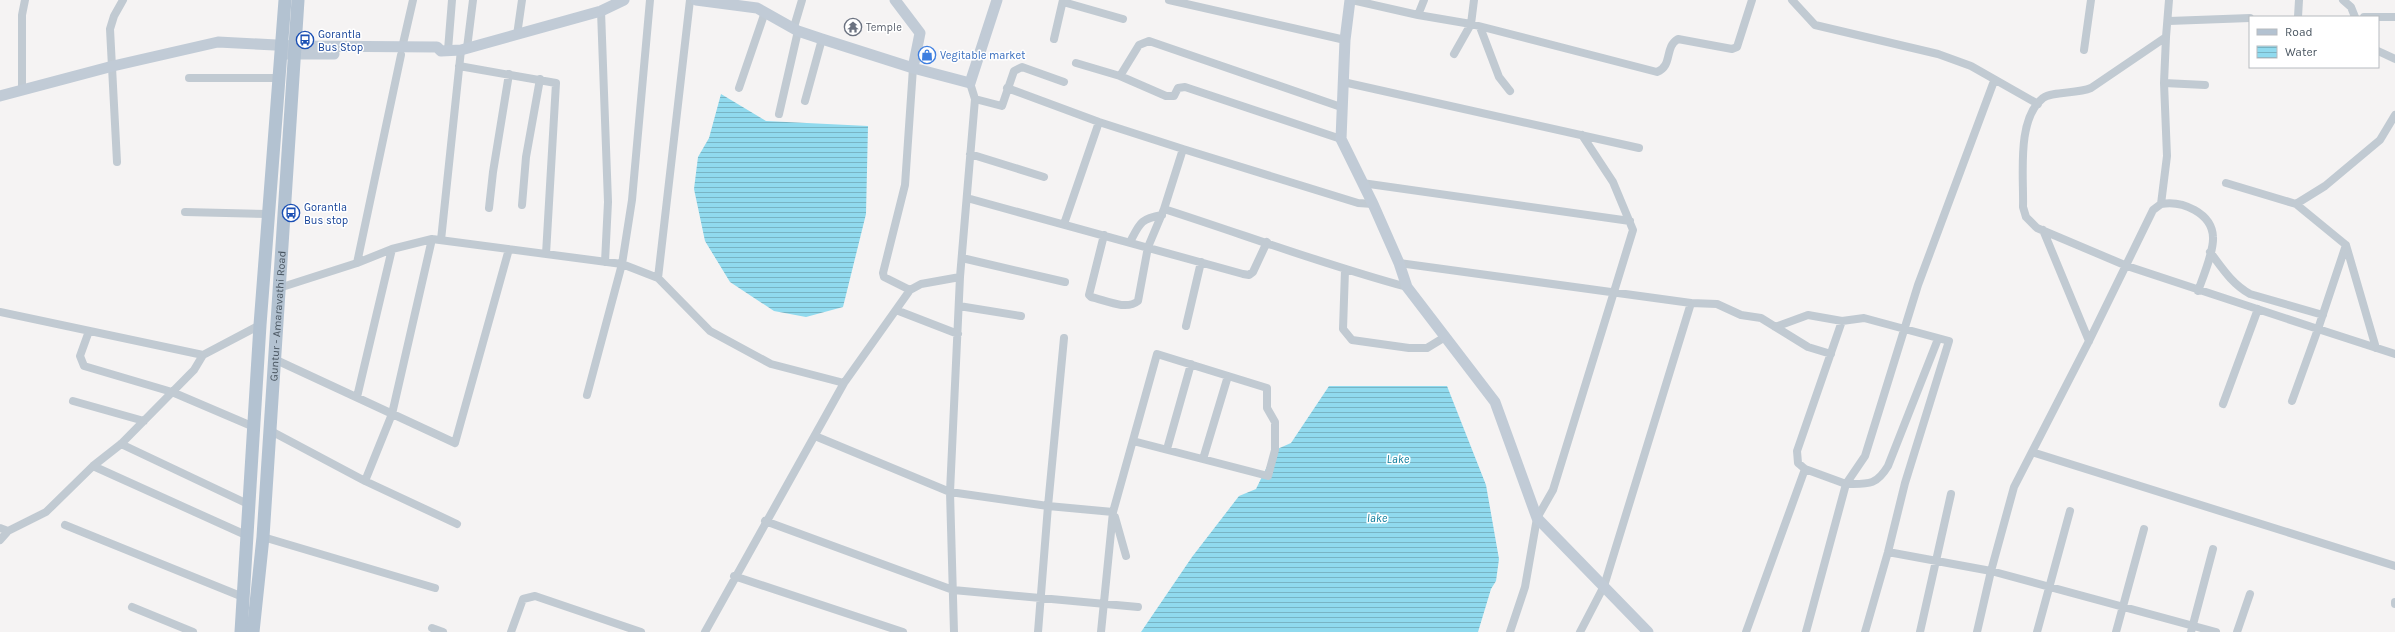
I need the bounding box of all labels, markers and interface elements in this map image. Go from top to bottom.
legend [2249,16,2379,68]
temple icon: Temple [843,17,863,37]
place label: Temple [866,21,902,34]
text: Road [2285,25,2313,39]
place label: Gorantla Bus Stop [318,28,363,54]
bus stop icon: Gorantla Bus Stop [295,30,315,50]
shop icon: Vegitable market [917,45,937,65]
text: Water [2285,45,2318,59]
place label: Vegitable market [940,49,1025,62]
place label: Gorantla Bus stop [304,201,348,227]
bus stop icon: Gorantla Bus stop [281,203,301,223]
street label: Guntur - Amaravathi Road [267,250,289,382]
water label: Lake [1387,452,1410,466]
water label: lake [1367,511,1388,525]

